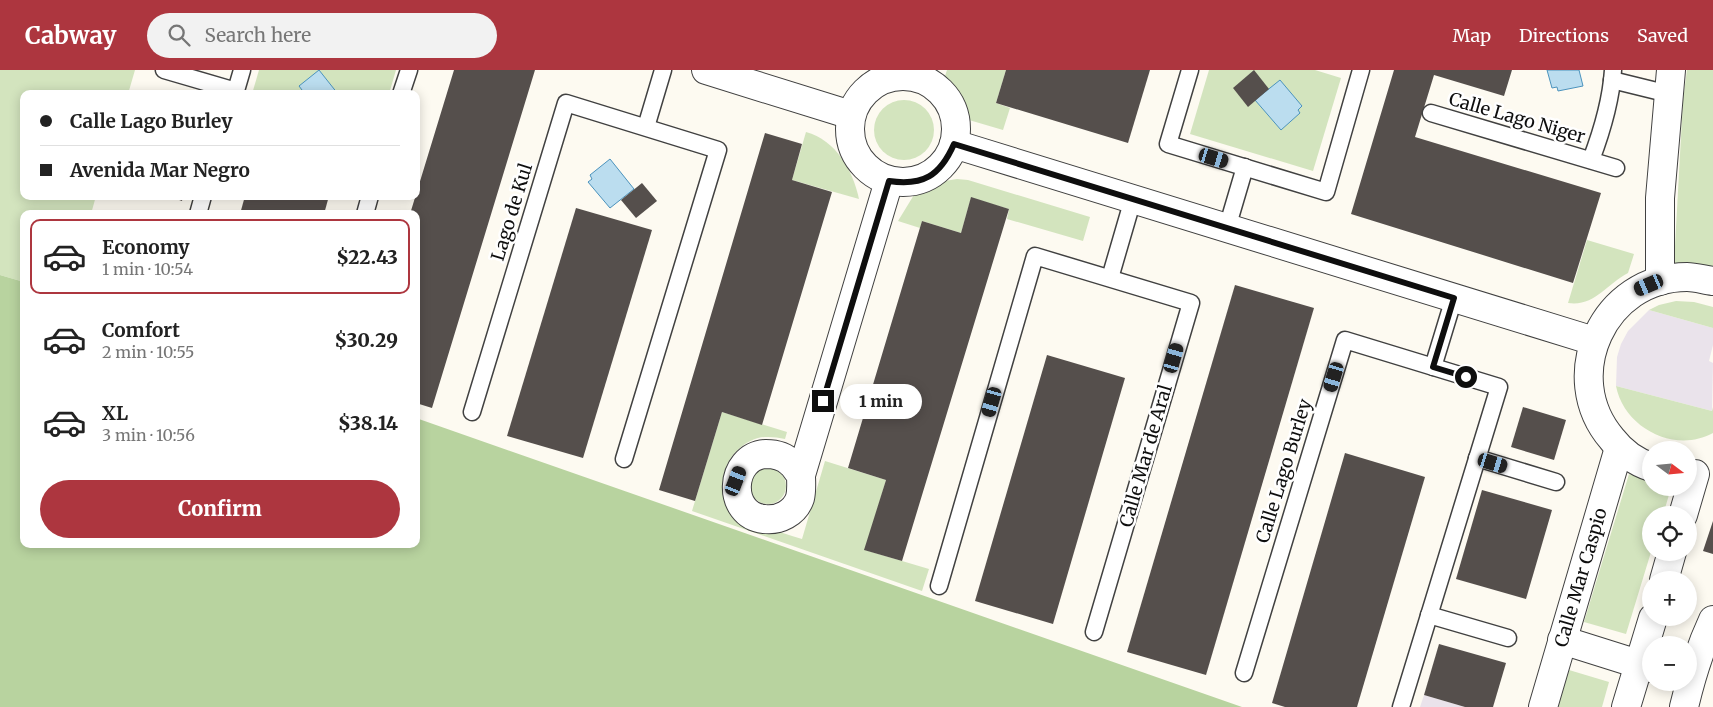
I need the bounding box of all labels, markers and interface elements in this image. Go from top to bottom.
search box [147,13,497,58]
text: Cabway [25,20,117,51]
icon: search [165,21,193,49]
text: Search here [205,23,311,47]
text: Map [1453,24,1491,47]
text: Directions [1519,24,1609,47]
text: Saved [1637,24,1688,47]
street label: Calle Lago Niger [1446,87,1588,148]
text: Calle Lago Burley [70,109,233,133]
car [1197,146,1230,170]
text: Avenida Mar Negro [70,158,250,182]
street label: Lago de Kul [486,160,537,263]
icon: car [42,234,87,279]
text: Economy [102,235,190,259]
text: $22.43 [336,245,398,269]
text: 1 min · 10:54 [102,259,193,279]
car [1632,272,1665,298]
icon: car [42,317,87,362]
text: Comfort [102,318,180,342]
text: $30.29 [335,328,398,352]
text: 2 min · 10:55 [102,342,194,362]
car [1162,342,1185,374]
car [1322,360,1345,394]
route start [1455,366,1477,388]
street label: Calle Mar de Aral [1114,382,1177,530]
callout: 1 min [840,384,923,418]
car [980,386,1003,418]
route end [812,390,834,412]
text: 1 min [859,391,903,411]
street label: Calle Lago Burley [1251,395,1317,546]
icon: car [42,400,87,445]
text: XL [102,401,128,425]
text: $38.14 [338,411,398,435]
text: 3 min · 10:56 [102,425,195,445]
north arrow [1642,441,1698,496]
map controls [1642,441,1697,691]
car [1476,451,1509,475]
car [723,464,748,498]
button: Confirm [40,480,400,538]
street label: Calle Mar Caspio [1549,505,1612,650]
button: locate [1642,506,1697,561]
button: + [1642,571,1697,626]
button: − [1642,636,1697,691]

